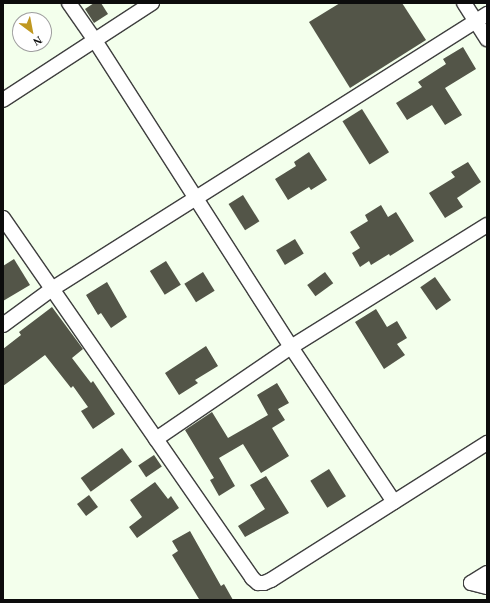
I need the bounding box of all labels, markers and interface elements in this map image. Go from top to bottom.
north arrow [12,12,52,52]
text: N [31,34,44,49]

